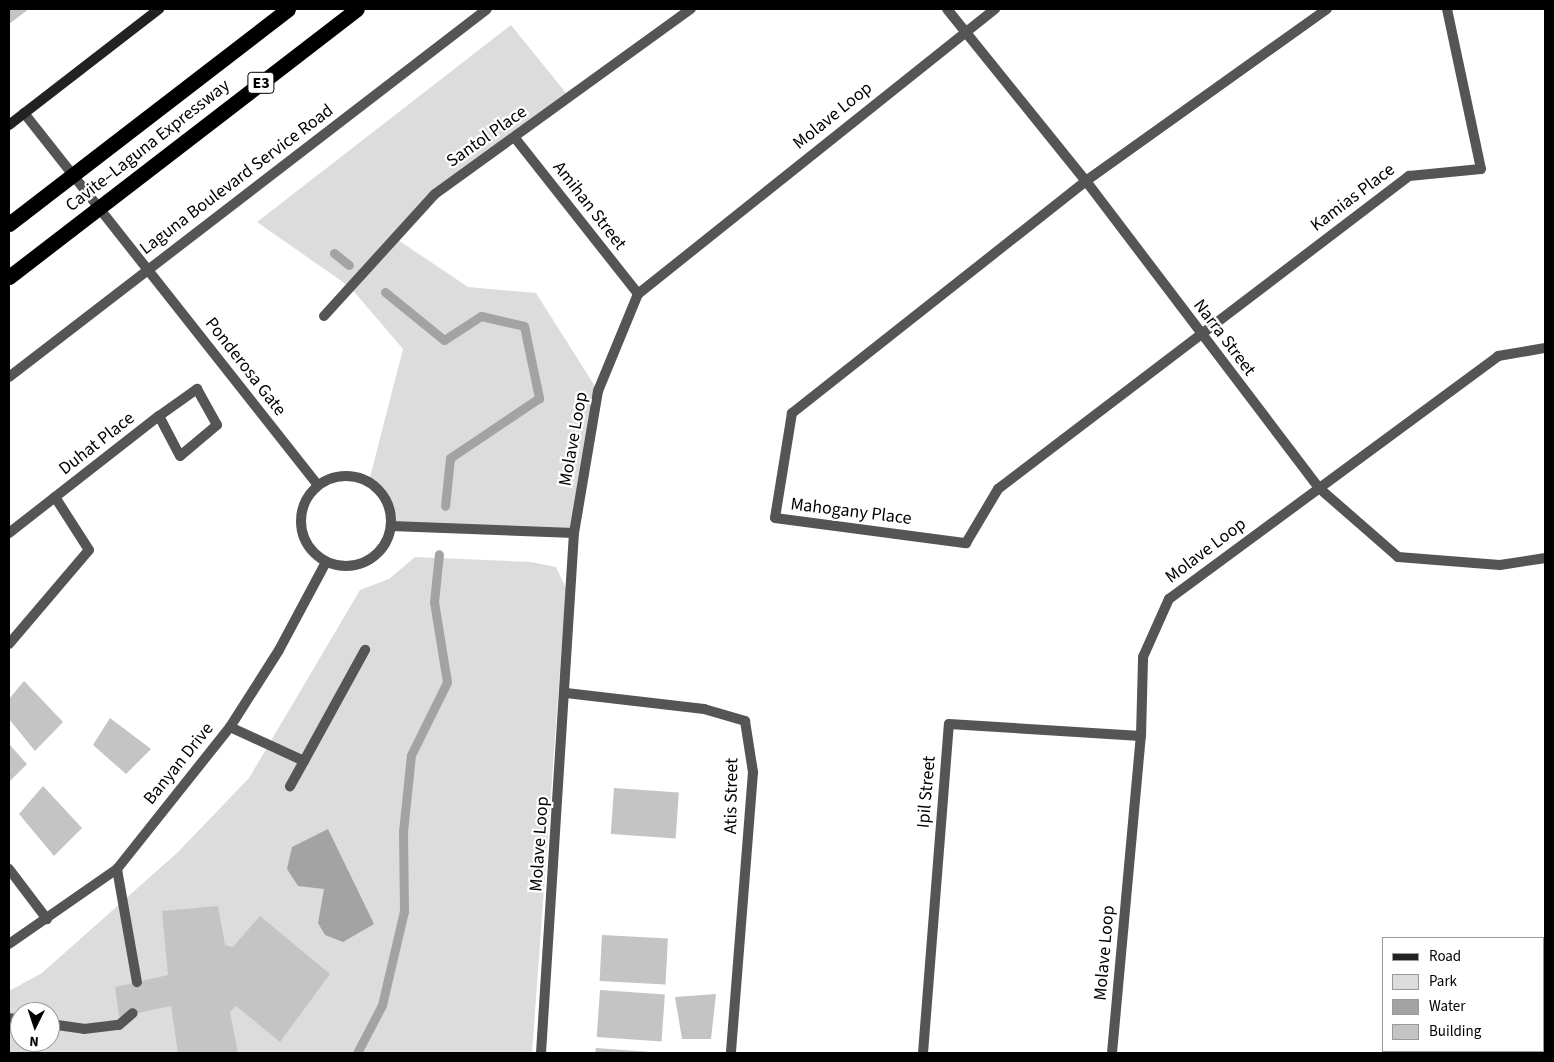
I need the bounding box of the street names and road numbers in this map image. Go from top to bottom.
road number: E3 [247,70,275,96]
street label: Cavite–Laguna Expressway [62,75,234,217]
street label: Molave Loop [789,78,877,154]
street label: Laguna Boulevard Service Road [136,100,338,260]
street label: Santol Place [443,102,531,172]
street label: Amihan Street [548,157,630,255]
street label: Kamias Place [1307,159,1399,237]
street label: Narra Street [1188,295,1260,381]
street label: Ponderosa Gate [200,313,290,421]
street label: Molave Loop [555,390,593,488]
street label: Duhat Place [55,408,139,480]
street label: Mahogany Place [789,494,913,530]
street label: Molave Loop [1161,514,1251,588]
street label: Banyan Drive [139,719,219,809]
street label: Ipil Street [913,755,941,829]
street label: Atis Street [721,758,743,834]
street label: Molave Loop [526,796,554,892]
street label: Molave Loop [1090,905,1120,1001]

